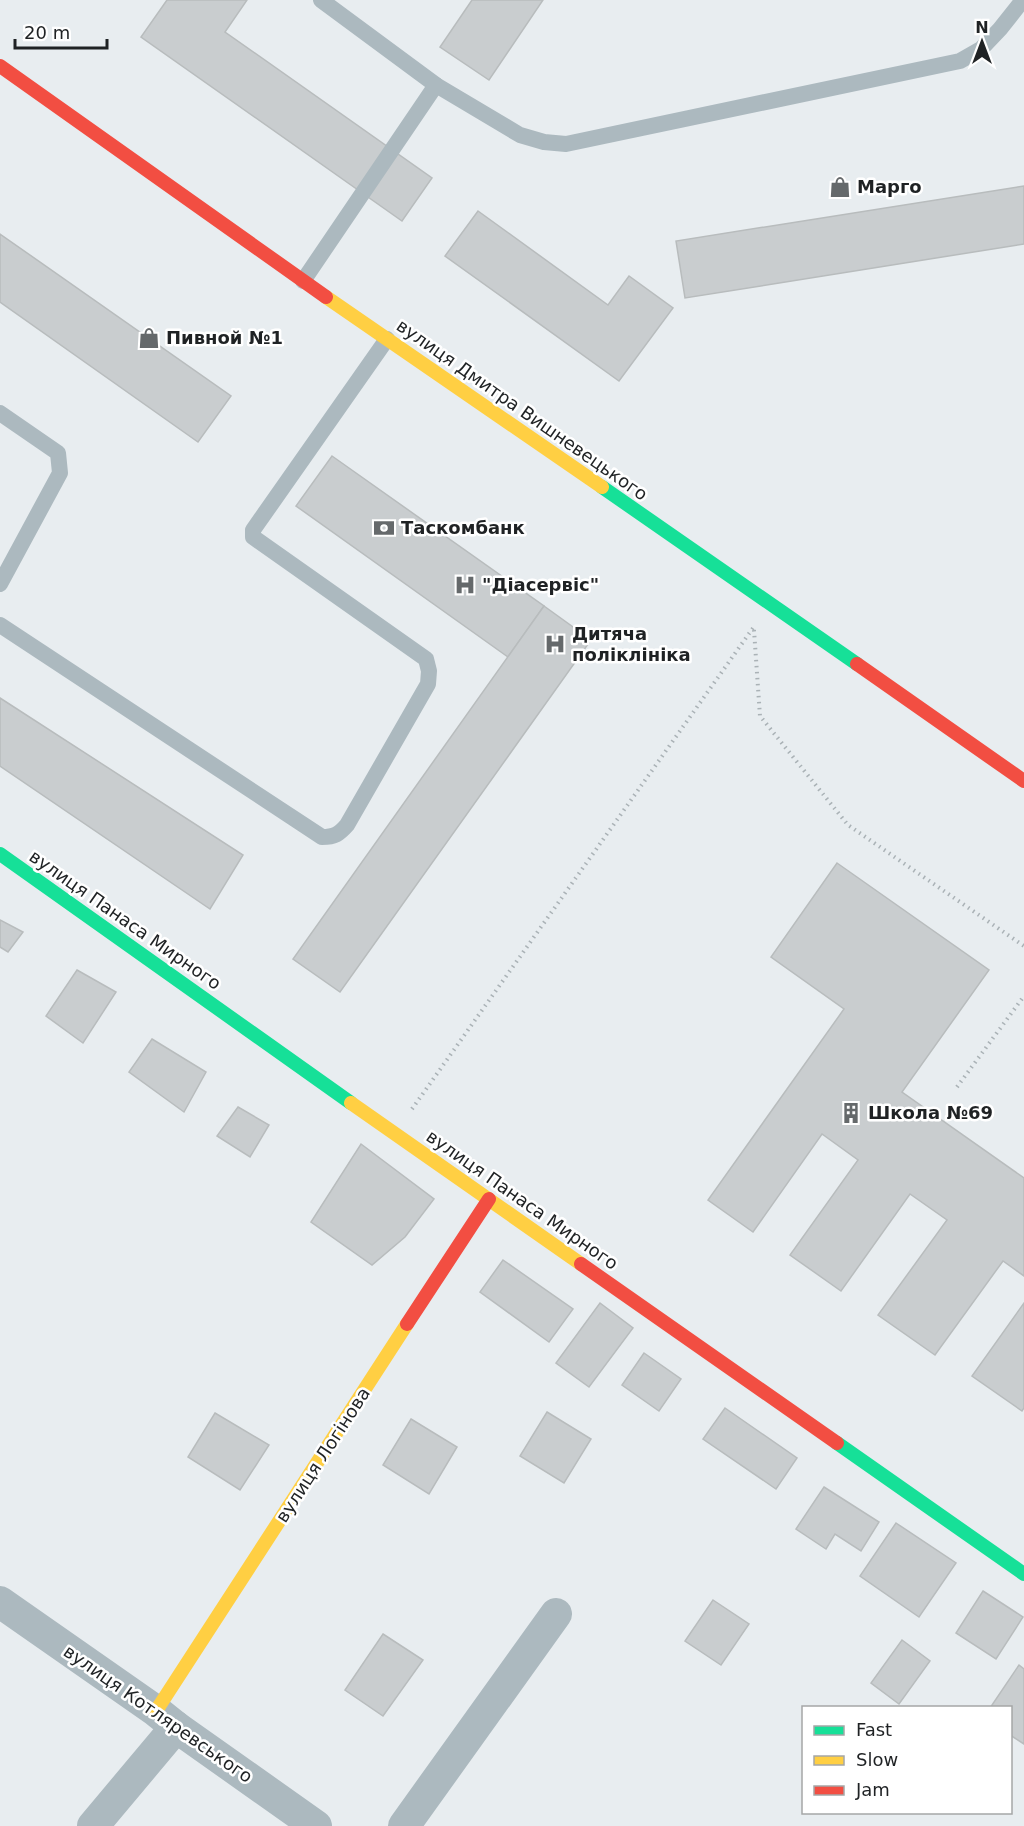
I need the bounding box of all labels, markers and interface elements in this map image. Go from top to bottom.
scale bar [15,12,106,50]
north arrow [952,12,1012,72]
text: N [975,18,989,37]
text: 20 m [24,22,70,43]
shop icon: Марго [828,175,852,199]
place label: Марго [857,176,922,197]
street label: вулиця Дмитра Вишневецького [393,315,652,505]
shop icon: Пивной №1 [137,326,161,350]
place label: Пивной №1 [166,327,283,348]
bank icon: Таскомбанк [372,516,396,540]
place label: Таскомбанк [401,517,525,538]
hospital icon: "Діасервіс" [453,573,477,597]
place label: "Діасервіс" [482,574,599,595]
place label: Дитяча поліклініка [572,623,691,665]
hospital icon: Дитяча поліклініка [543,632,567,656]
street label: вулиця Панаса Мирного [25,845,225,994]
building icon: Школа №69 [839,1101,863,1125]
place label: Школа №69 [868,1102,993,1123]
street label: вулиця Панаса Мирного [422,1125,622,1274]
street label: вулиця Логінова [271,1383,374,1526]
street label: вулиця Котляревського [60,1640,257,1787]
legend [802,1706,1012,1814]
text: Fast [856,1719,892,1740]
text: Slow [856,1749,898,1770]
text: Jam [855,1779,890,1800]

